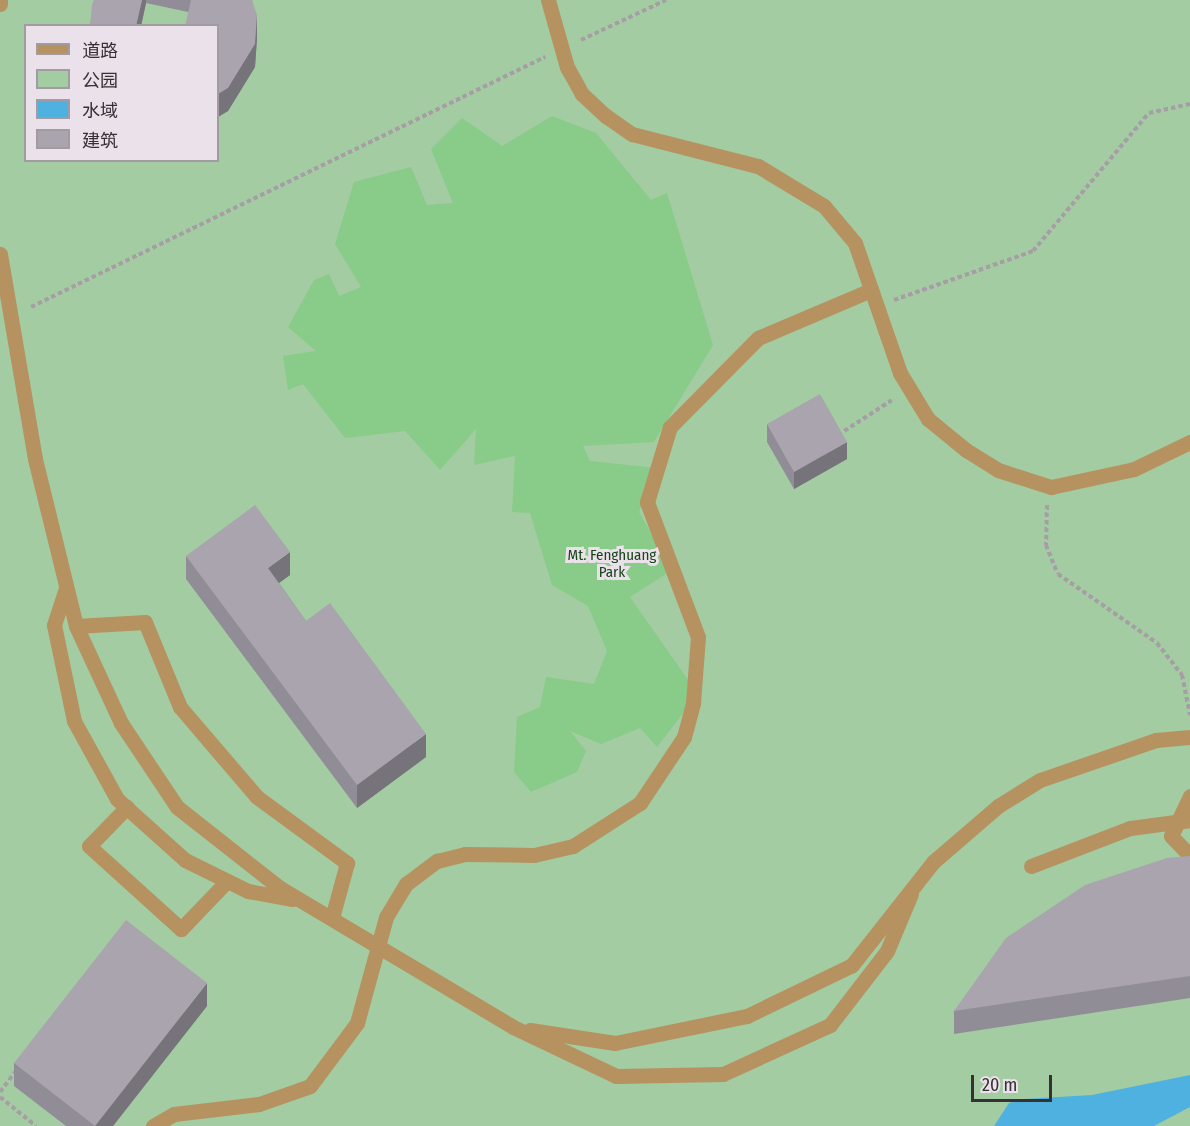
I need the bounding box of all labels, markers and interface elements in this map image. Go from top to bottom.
legend [24,24,219,162]
text: 道路 [82,40,118,62]
text: 公园 [82,70,118,92]
text: 水域 [82,100,118,122]
text: 建筑 [82,130,118,152]
park label: Mt. Fenghuang Park [568,546,656,581]
scale bar [974,1063,1055,1101]
text: 20 m [982,1074,1017,1096]

